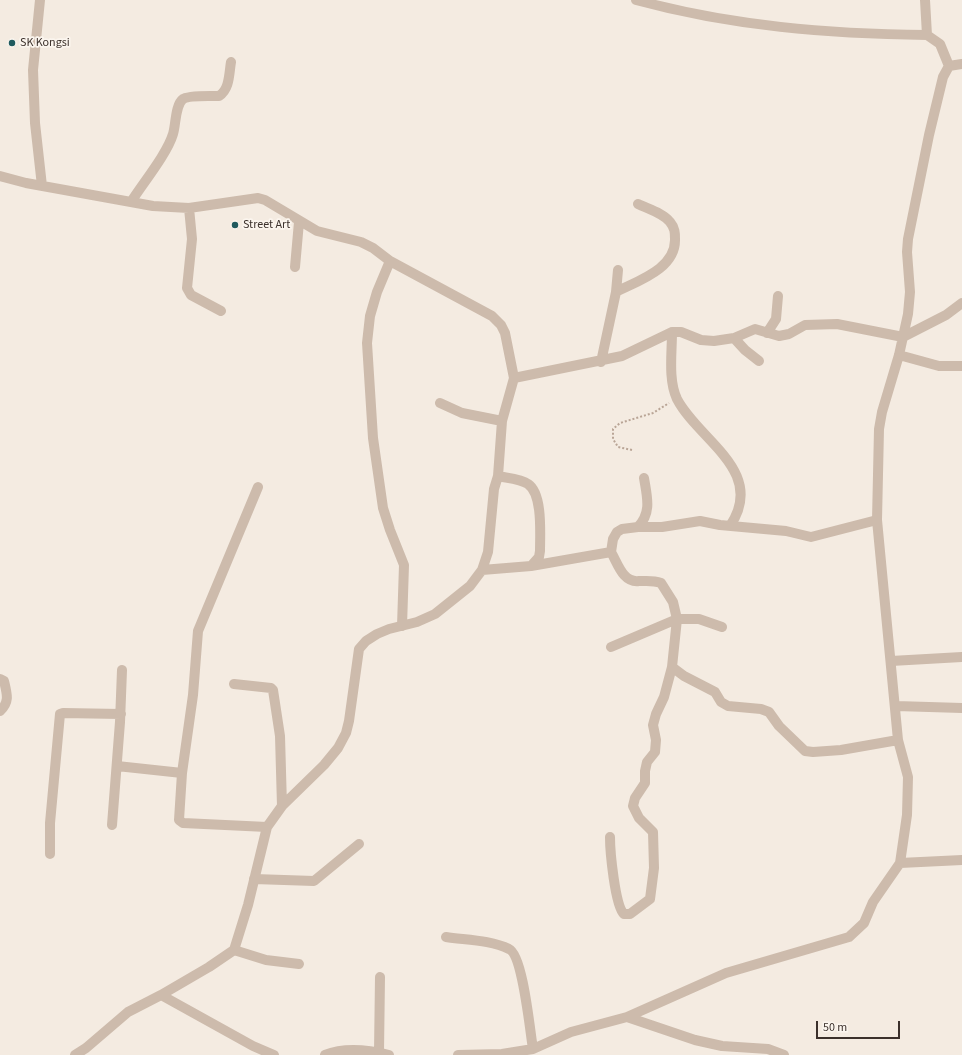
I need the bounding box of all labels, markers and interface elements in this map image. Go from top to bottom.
place label: SK Kongsi [20,36,70,50]
marker: SK Kongsi [7,38,17,48]
place label: Street Art [243,218,290,232]
marker: Street Art [230,220,240,230]
scale bar [818,1013,902,1039]
text: 50 m [823,1019,847,1036]

